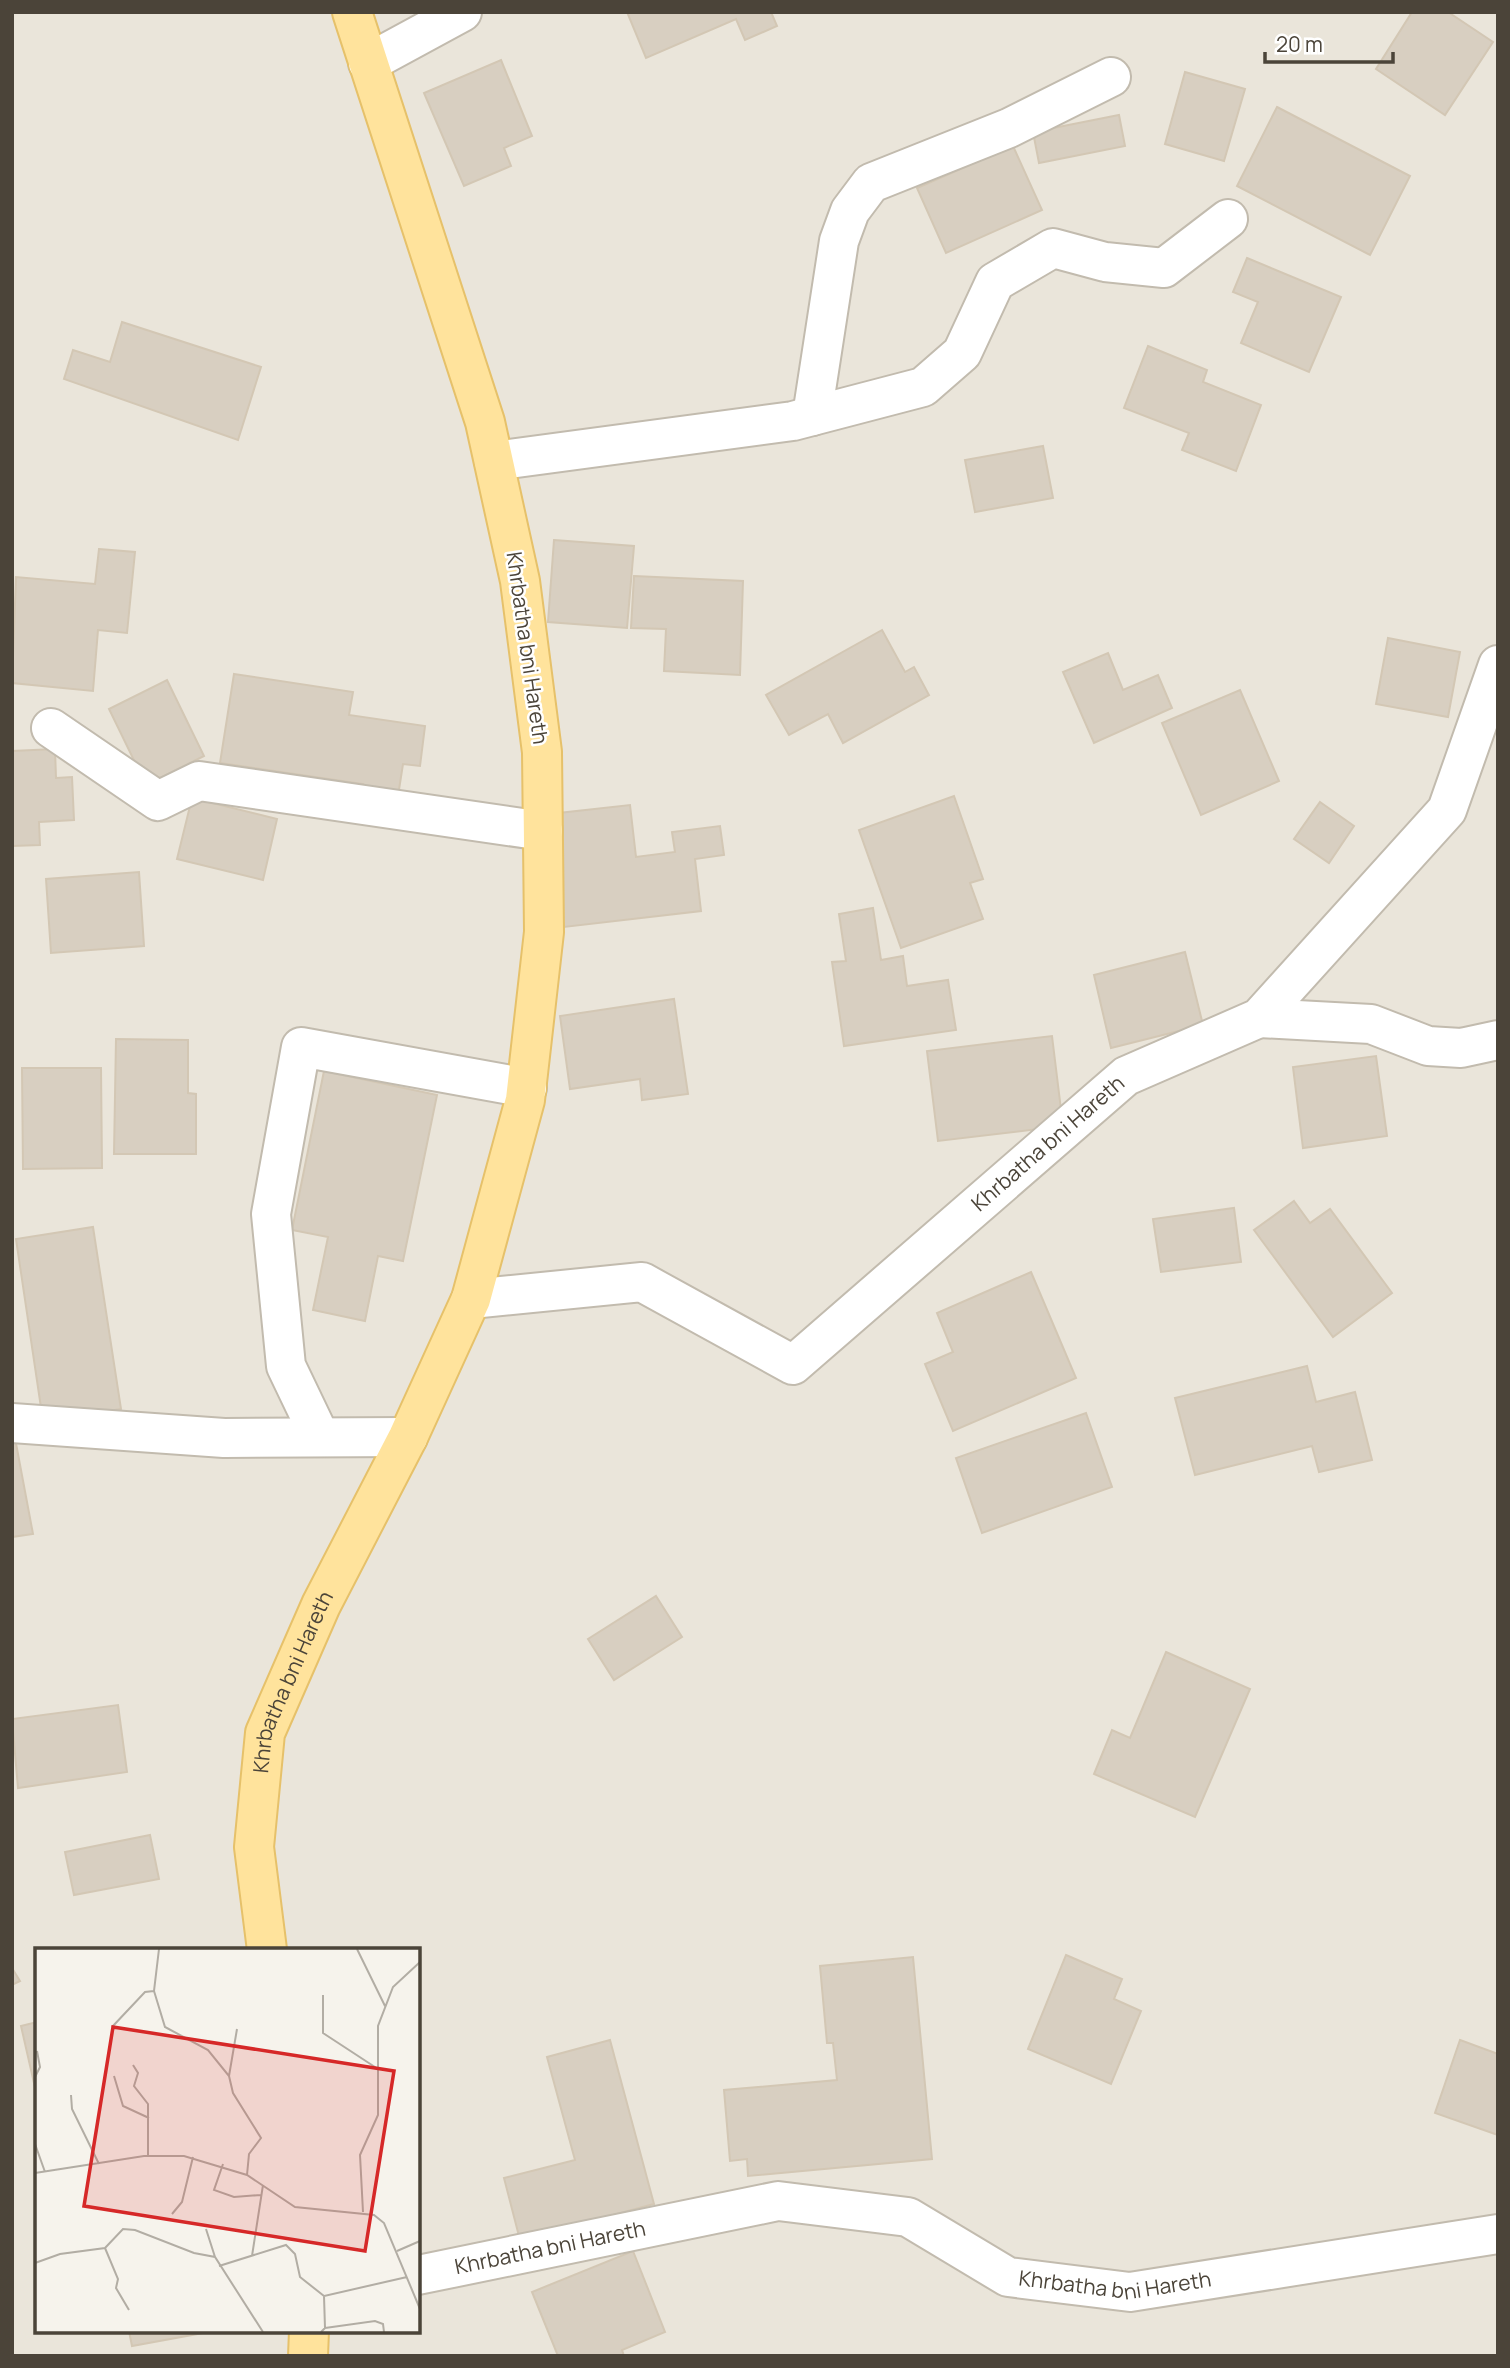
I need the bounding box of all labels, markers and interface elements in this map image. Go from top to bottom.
scale bar [1265,21,1393,65]
text: 20 m [1276,30,1323,58]
street label: Khrbatha bni Hareth [501,550,555,746]
street label: Khrbatha bni Hareth [965,1069,1130,1217]
street label: Khrbatha bni Hareth [246,1586,339,1774]
inset map [35,1948,420,2333]
street label: Khrbatha bni Hareth [452,2214,648,2280]
street label: Khrbatha bni Hareth [1017,2263,1213,2306]

